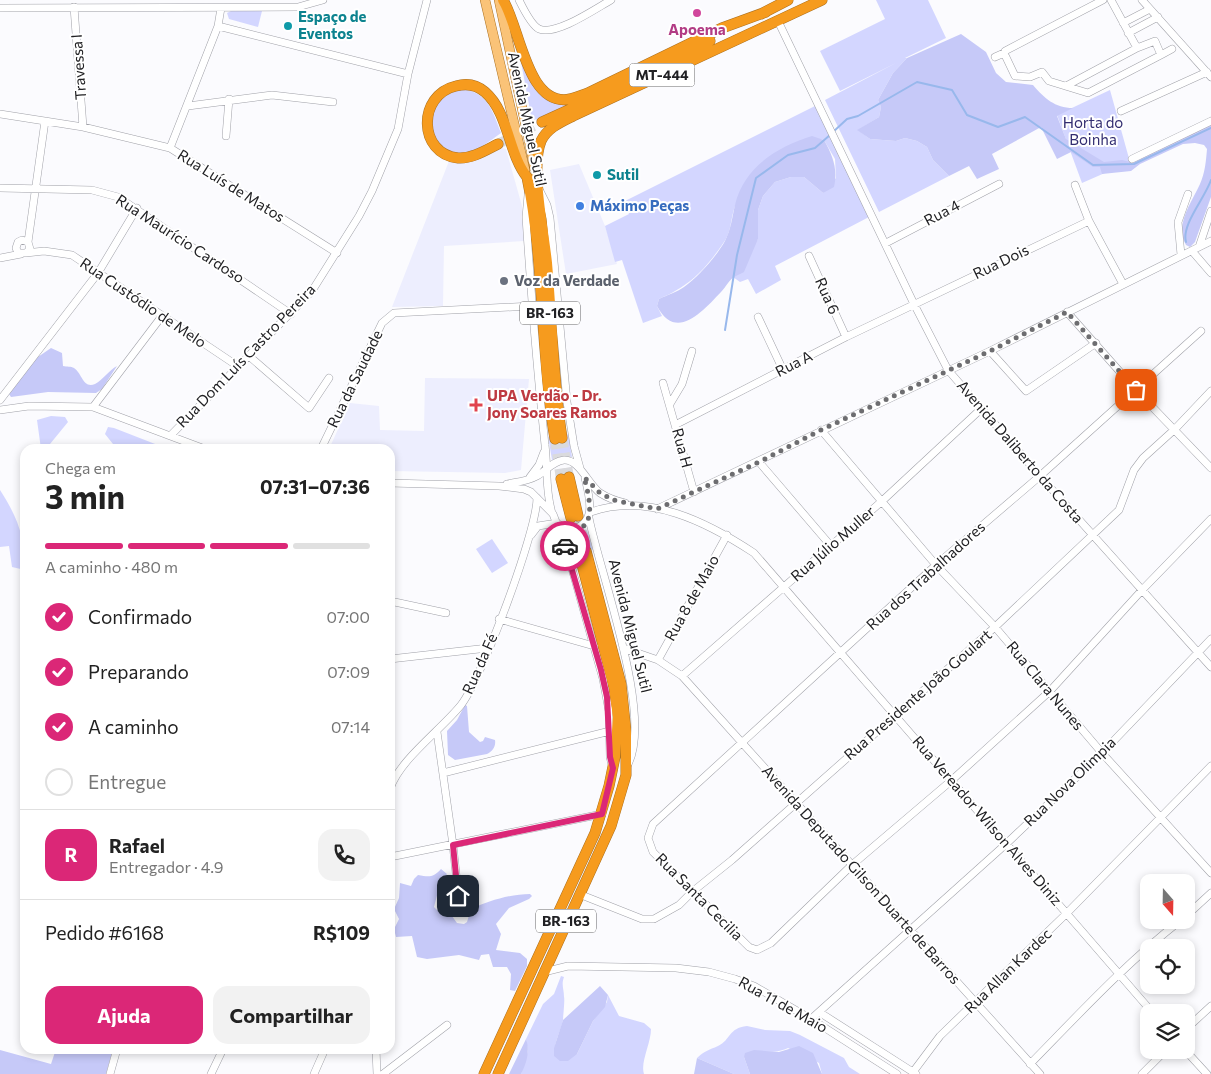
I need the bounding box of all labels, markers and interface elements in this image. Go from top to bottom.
place label: Espaço de Eventos [298,7,366,42]
marker: Apoema [691,7,703,19]
marker: Espaço de Eventos [282,20,294,32]
place label: Apoema [668,20,726,38]
street label: Travessa I [67,34,89,101]
street label: Avenida Miguel Sutil [505,50,551,188]
road number: MT-444 [630,64,694,86]
park label: Horta do Boinha [1063,113,1123,148]
street label: Rua Luís de Matos [175,145,289,225]
place label: Sutil [607,165,639,183]
marker: Sutil [591,169,603,181]
street label: Rua Maurício Cardoso [113,190,248,286]
street label: Rua 4 [920,195,963,229]
place label: Máximo Peças [590,196,689,214]
marker: Máximo Peças [574,200,586,212]
street label: Rua Dois [970,240,1032,282]
street label: Rua Custódio de Melo [77,253,210,351]
place label: Voz da Verdade [514,271,620,289]
street label: Rua 6 [812,274,844,317]
marker: Voz da Verdade [498,275,510,287]
street label: Rua Dom Luís Castro Pereira [172,280,319,431]
road number: BR-163 [520,302,580,324]
street label: Rua da Saudade [323,327,386,430]
street label: Rua A [772,346,815,380]
pin [1115,369,1157,411]
street label: Avenida Daliberto da Costa [954,376,1088,526]
icon: bag [1122,376,1150,404]
place label: UPA Verdão - Dr. Jony Soares Ramos [487,386,617,421]
marker: UPA Verdão - Dr. Jony Soares Ramos [469,398,483,412]
street label: Rua H [669,426,697,470]
text: Chega em [45,458,116,477]
text: 07:31–07:36 [260,475,370,498]
text: 3 min [45,476,125,516]
street label: Rua Júlio Muller [787,502,878,585]
street label: Rua dos Trabalhadores [862,517,988,633]
courier [540,521,590,571]
icon: car [551,532,579,560]
street label: Rua 8 de Maio [660,551,722,644]
text: A caminho · 480 m [45,557,178,576]
street label: Avenida Miguel Sutil [606,557,656,695]
icon: check [45,603,73,631]
text: Confirmado [88,605,192,628]
text: 07:00 [327,607,370,626]
street label: Rua Presidente João Goulart [840,625,995,763]
street label: Rua da Fé [458,630,500,697]
street label: Rua Clara Nunes [1003,637,1088,734]
icon: check [45,658,73,686]
text: Preparando [88,660,189,683]
text: 07:09 [327,662,370,681]
icon: check [45,713,73,741]
text: A caminho [88,715,179,738]
text: 07:14 [331,717,370,736]
street label: Rua Vereador Wilson Alves Diniz [909,732,1066,909]
street label: Rua Nova Olimpia [1020,733,1119,830]
street label: Avenida Deputado Gilson Duarte de Barros [759,761,965,987]
text: Entregue [88,770,166,793]
button: phone [318,829,370,881]
text: Rafael [109,834,165,857]
text: R [64,843,78,866]
street label: Rua Santa Cecilia [652,849,747,944]
text: Entregador · 4.9 [109,857,224,876]
north arrow [1140,874,1195,929]
map controls [1140,874,1195,1059]
pin [437,875,479,917]
icon: home [444,882,472,910]
road number: BR-163 [536,909,596,932]
text: Pedido #6168 [45,921,164,944]
text: R$109 [313,921,370,944]
street label: Rua Allan Kardec [960,924,1055,1016]
button: locate [1140,939,1195,994]
street label: Rua 11 de Maio [736,972,831,1036]
button: Ajuda [45,986,203,1044]
button: Compartilhar [213,986,370,1044]
button: layers [1140,1004,1195,1059]

